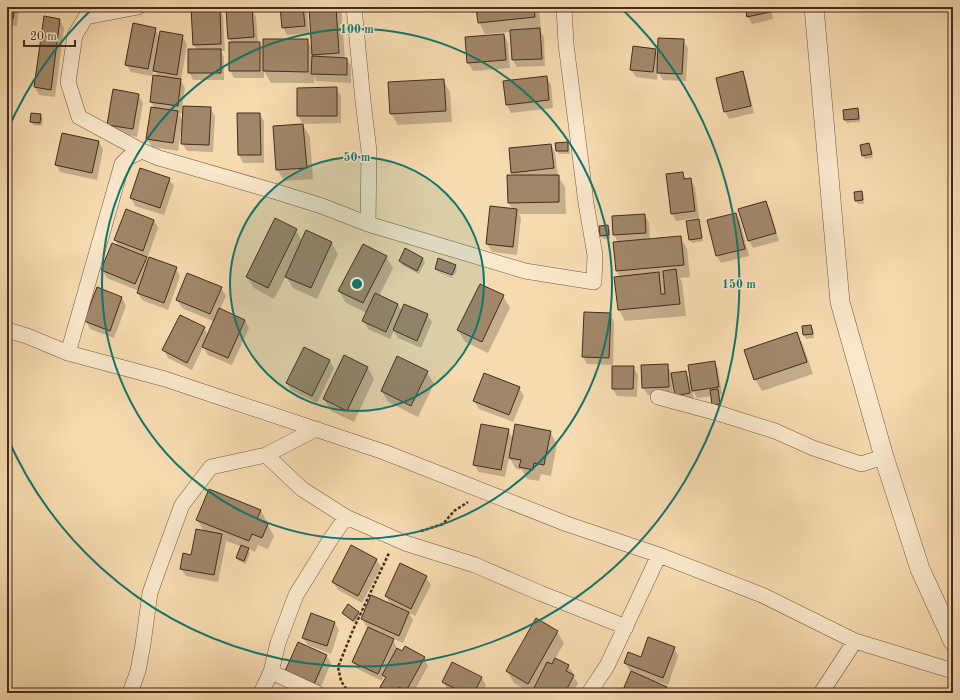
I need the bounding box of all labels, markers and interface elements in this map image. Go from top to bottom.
scale bar [24,22,75,48]
text: 100 m [340,24,374,36]
text: 20 m [30,31,57,43]
text: 50 m [344,151,371,164]
centre of rings [350,277,364,291]
text: 150 m [722,278,756,291]

